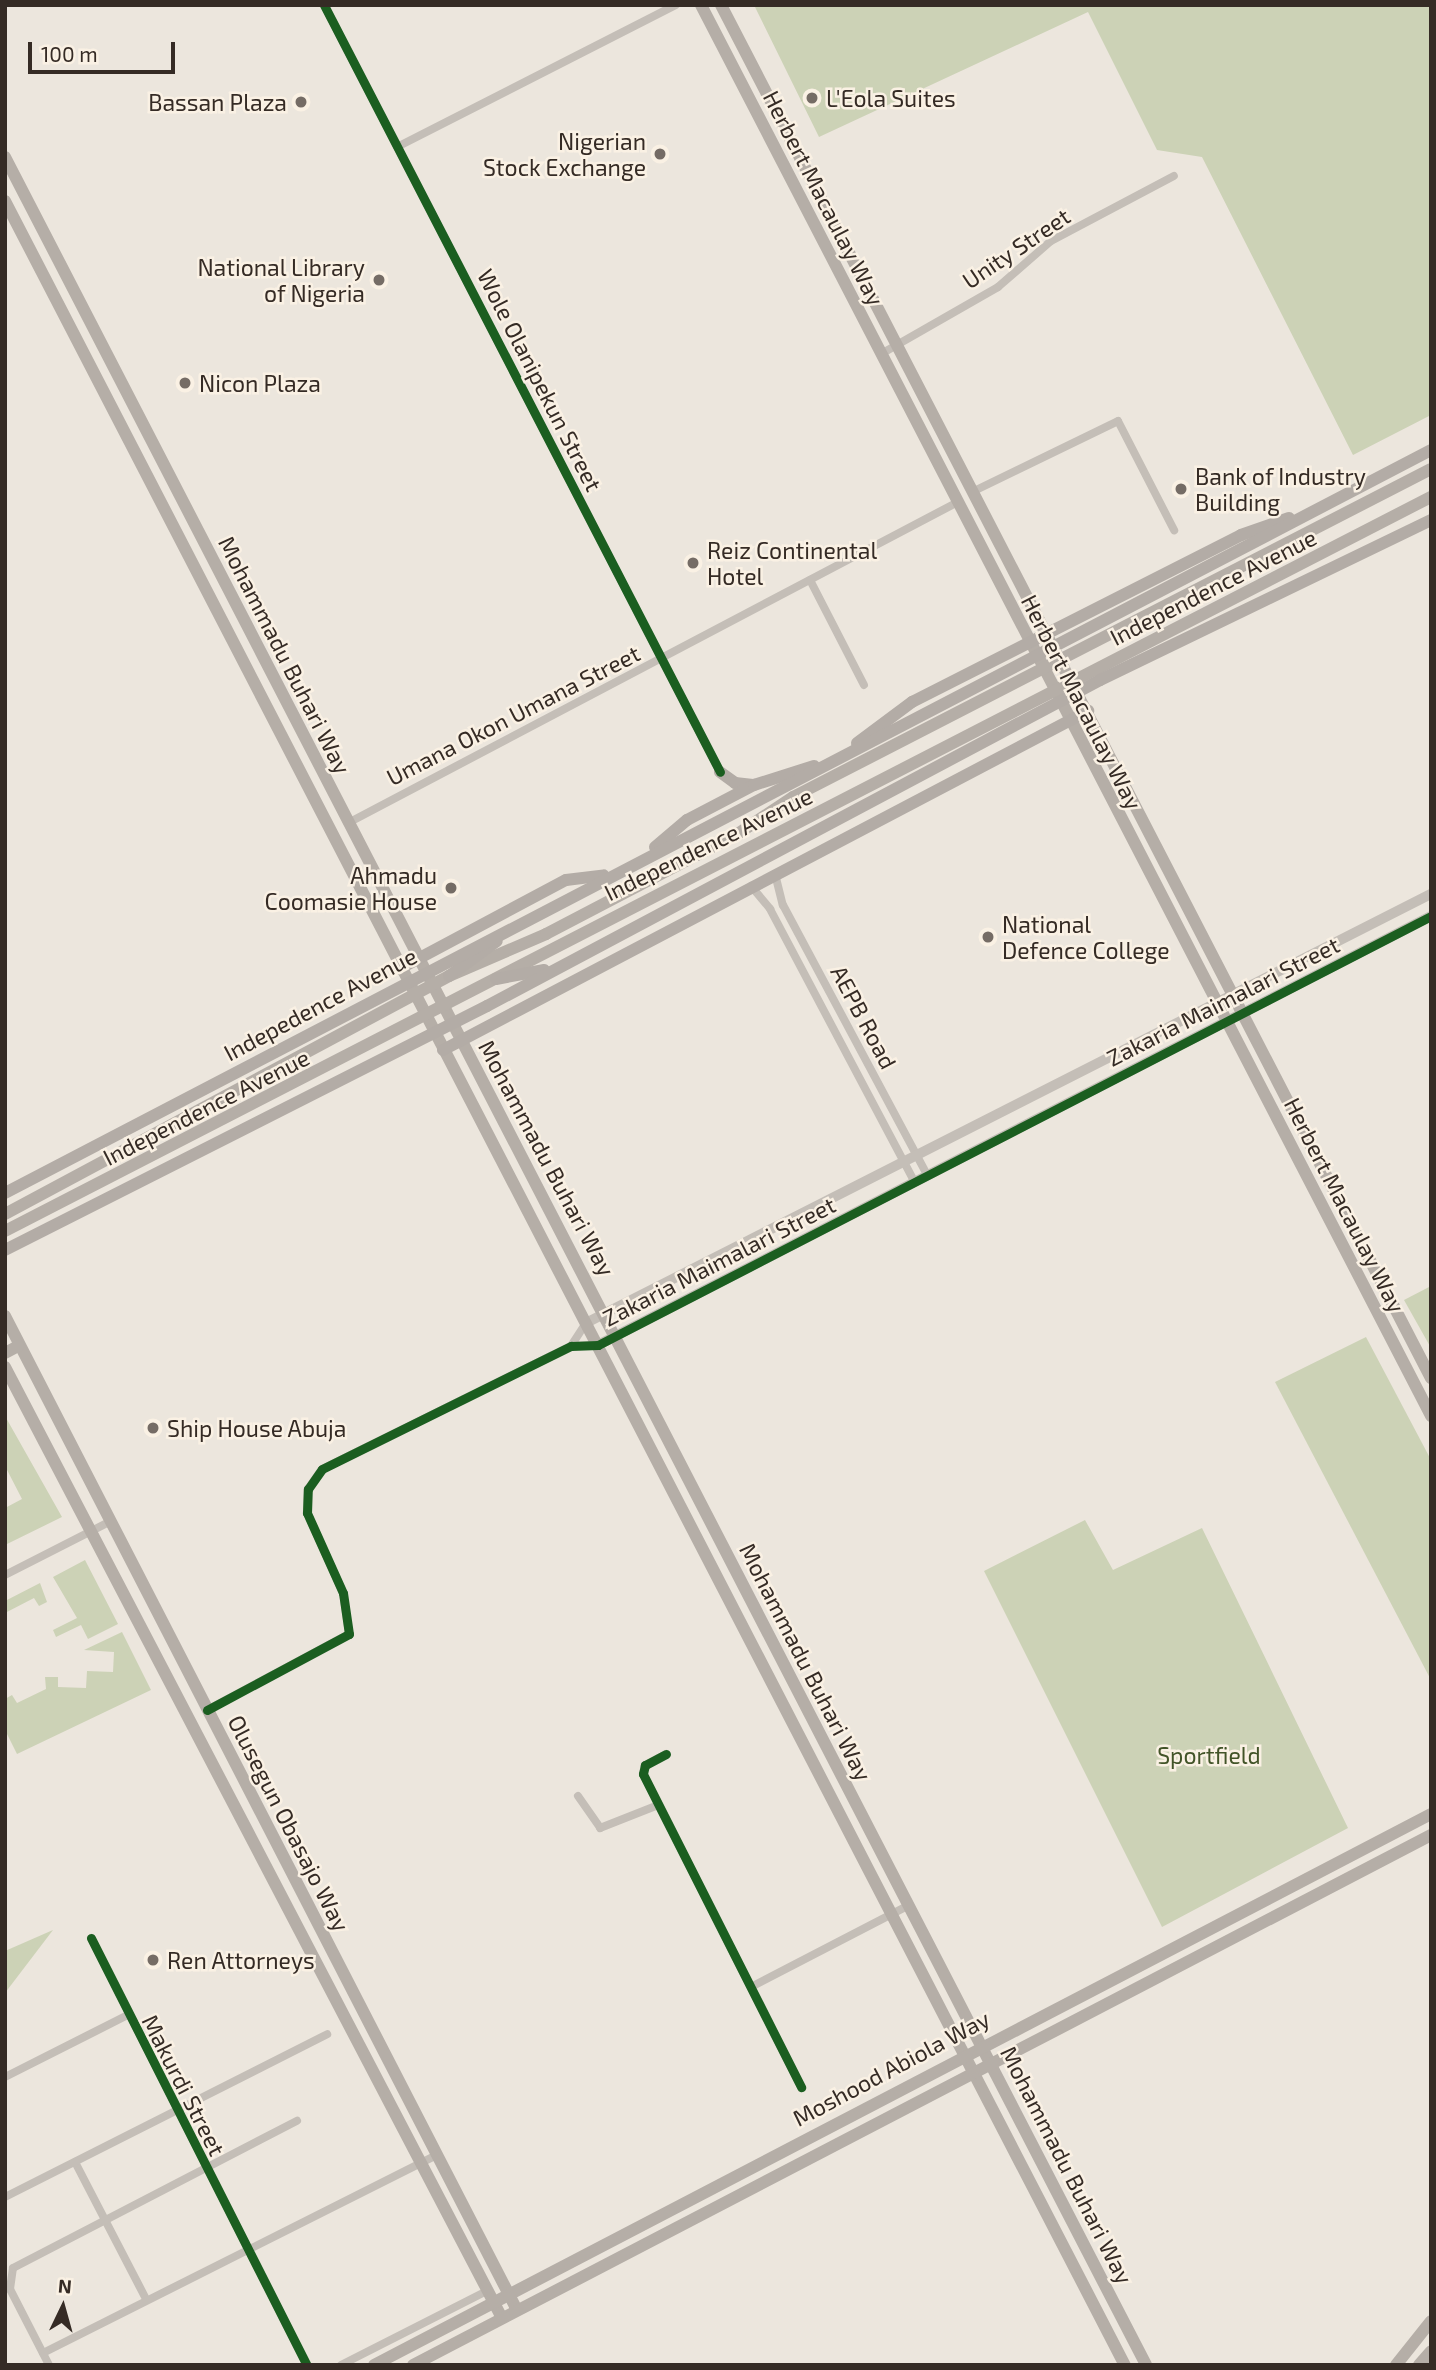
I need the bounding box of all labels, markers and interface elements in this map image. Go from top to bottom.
scale bar [32,28,178,72]
text: 100 m [41,41,98,66]
place label: L'Eola Suites [826,84,956,112]
street label: Herbert Macaulay Way [758,86,890,310]
place label: Bassan Plaza [148,88,287,116]
marker: L'Eola Suites [804,90,820,106]
marker: Bassan Plaza [293,94,309,110]
place label: Nigerian Stock Exchange [483,127,646,181]
marker: Nigerian Stock Exchange [652,146,668,162]
street label: Unity Street [957,202,1075,294]
place label: National Library of Nigeria [197,253,365,307]
street label: Wole Olanipekun Street [472,264,608,496]
marker: National Library of Nigeria [371,272,387,288]
place label: Nicon Plaza [199,369,321,397]
marker: Nicon Plaza [177,375,193,391]
place label: Bank of Industry Building [1195,462,1367,516]
marker: Bank of Industry Building [1173,481,1189,497]
street label: Independence Avenue [1105,523,1321,651]
street label: Mohammadu Buhari Way [213,531,357,779]
place label: Reiz Continental Hotel [707,536,877,590]
marker: Reiz Continental Hotel [685,555,701,571]
street label: Herbert Macaulay Way [1016,590,1148,814]
street label: Umana Okon Umana Street [382,639,644,791]
street label: Independence Avenue [599,782,817,906]
place label: Ahmadu Coomasie House [265,861,437,915]
marker: Ahmadu Coomasie House [443,880,459,896]
place label: National Defence College [1002,910,1170,964]
marker: National Defence College [980,929,996,945]
street label: Zakaria Maimalari Street [1102,930,1344,1072]
street label: Indepedence Avenue [219,941,421,1067]
street label: AEPB Road [825,961,903,1073]
street label: Mohammadu Buhari Way [473,1035,621,1281]
street label: Independence Avenue [98,1043,314,1171]
street label: Herbert Macaulay Way [1279,1093,1411,1317]
street label: Zakaria Maimalari Street [598,1190,840,1332]
place label: Ship House Abuja [167,1414,347,1442]
marker: Ship House Abuja [145,1420,161,1436]
street label: Mohammadu Buhari Way [734,1538,878,1786]
street label: Olusegun Obasajo Way [222,1710,356,1936]
park label: Sportfield [1157,1741,1261,1769]
place label: Ren Attorneys [167,1946,315,1974]
marker: Ren Attorneys [145,1952,161,1968]
street label: Moshood Abiola Way [787,2004,995,2132]
street label: Makurdi Street [137,2010,231,2160]
street label: Mohammadu Buhari Way [995,2041,1139,2289]
north arrow [28,2272,98,2342]
text: N [57,2274,73,2298]

